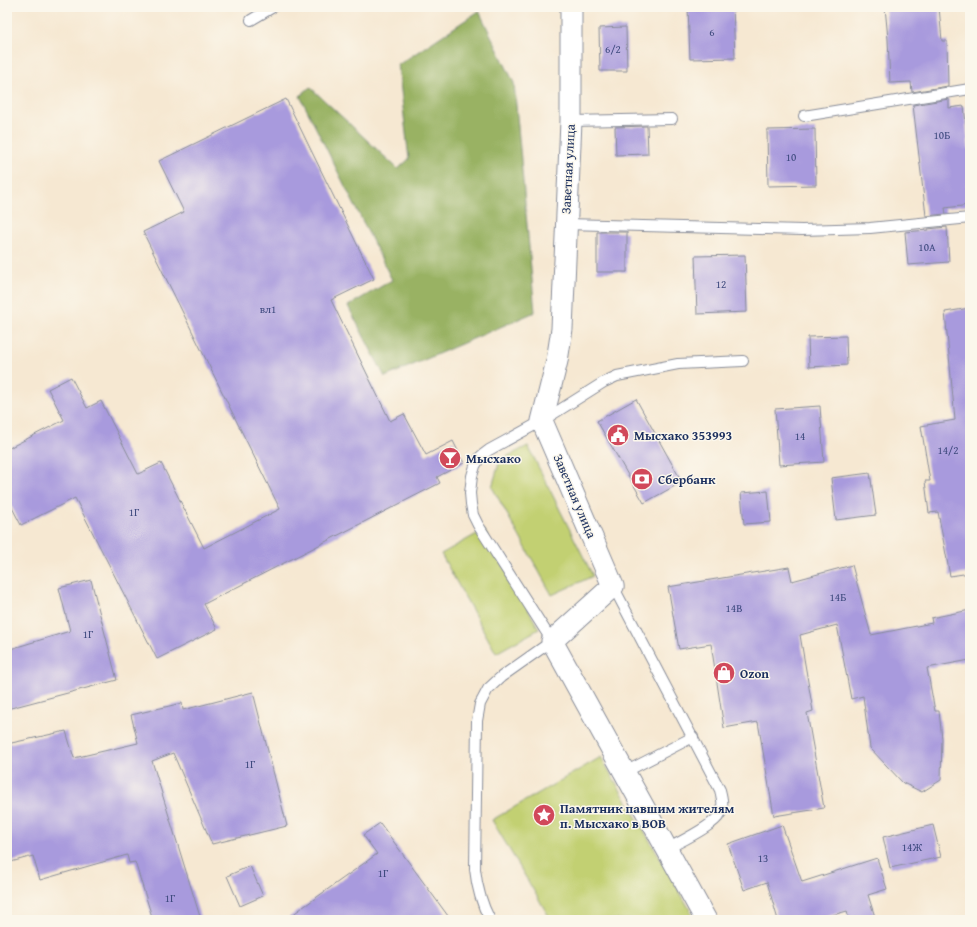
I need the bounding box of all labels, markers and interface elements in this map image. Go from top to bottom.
house number: 6 [709,24,715,40]
house number: 6/2 [605,41,621,57]
street label: Заветная улица [556,123,580,214]
house number: 10Б [934,127,950,143]
house number: 10 [786,149,796,165]
house number: 10А [918,239,936,255]
house number: 12 [716,276,726,292]
house number: вл1 [260,301,276,317]
public building icon: Мысхако 353993 [605,422,631,448]
place label: Мысхако 353993 [634,426,732,445]
house number: 14 [795,428,805,444]
house number: 14/2 [937,442,959,458]
bar icon: Мысхако [437,445,463,471]
place label: Мысхако [466,449,521,468]
street label: Заветная улица [549,451,602,542]
bank icon: Сбербанк [629,466,655,492]
place label: Сбербанк [658,470,716,489]
house number: 1Г [129,504,140,520]
house number: 14Б [830,589,846,605]
house number: 14В [726,600,742,616]
house number: 1Г [83,626,94,642]
shop icon: Ozon [711,660,737,686]
place label: Ozon [740,664,769,683]
house number: 1Г [245,756,256,772]
place label: Памятник павшим жителям п. Мысхако в ВОВ [560,799,735,833]
place icon: Памятник павшим жителям п. Мысхако в ВОВ [531,802,557,828]
house number: 14Ж [902,839,922,855]
house number: 13 [758,850,768,866]
house number: 1Г [378,865,389,881]
house number: 1Г [165,890,176,906]

